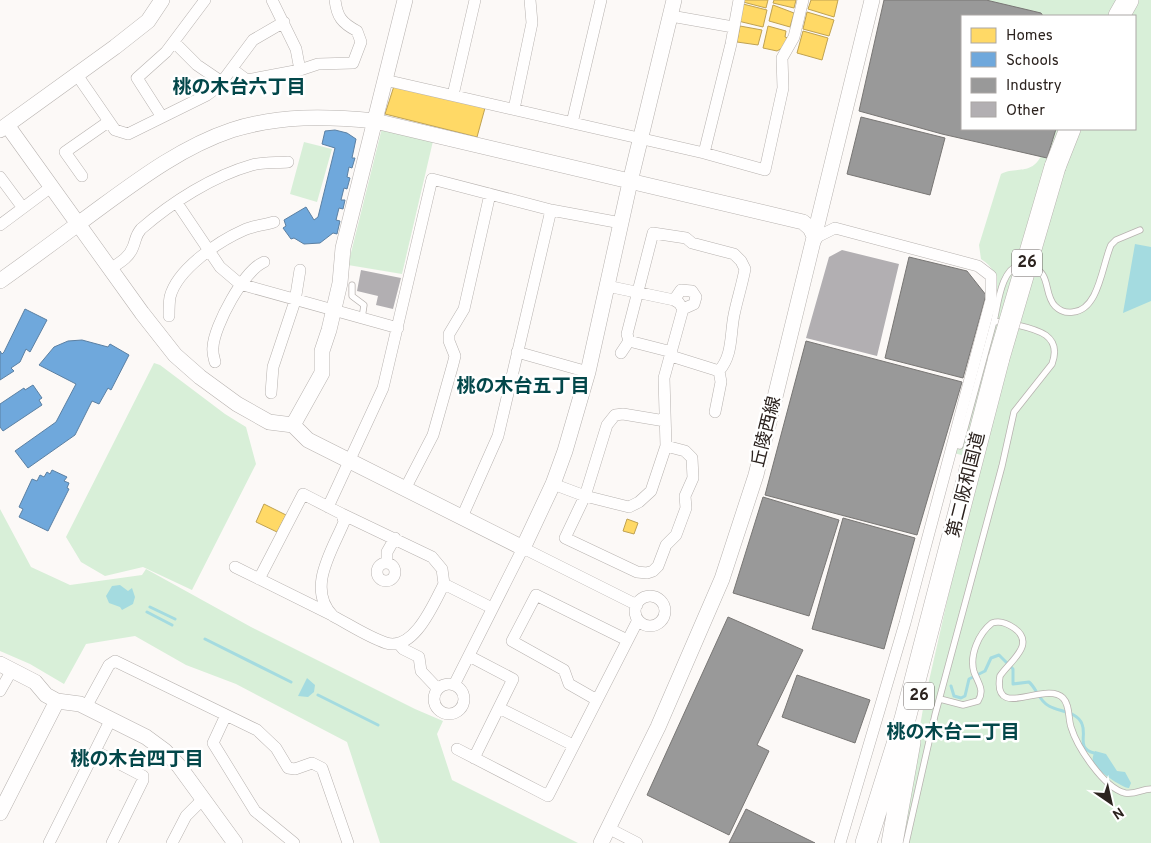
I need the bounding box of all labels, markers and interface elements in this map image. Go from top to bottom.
legend [961,15,1136,130]
text: Homes [1006,27,1053,46]
text: Schools [1006,52,1059,71]
district label: 桃の木台六丁目 [172,76,306,100]
text: Industry [1006,77,1062,96]
text: Other [1006,102,1045,121]
road number: 26 [1012,250,1042,276]
district label: 桃の木台五丁目 [456,375,590,399]
street label: 丘陵西線 [747,394,787,470]
street label: 第二阪和国道 [943,430,991,540]
road number: 26 [904,682,934,709]
district label: 桃の木台二丁目 [886,721,1020,745]
district label: 桃の木台四丁目 [70,748,204,772]
north arrow [1086,778,1136,828]
text: N [1109,803,1126,822]

